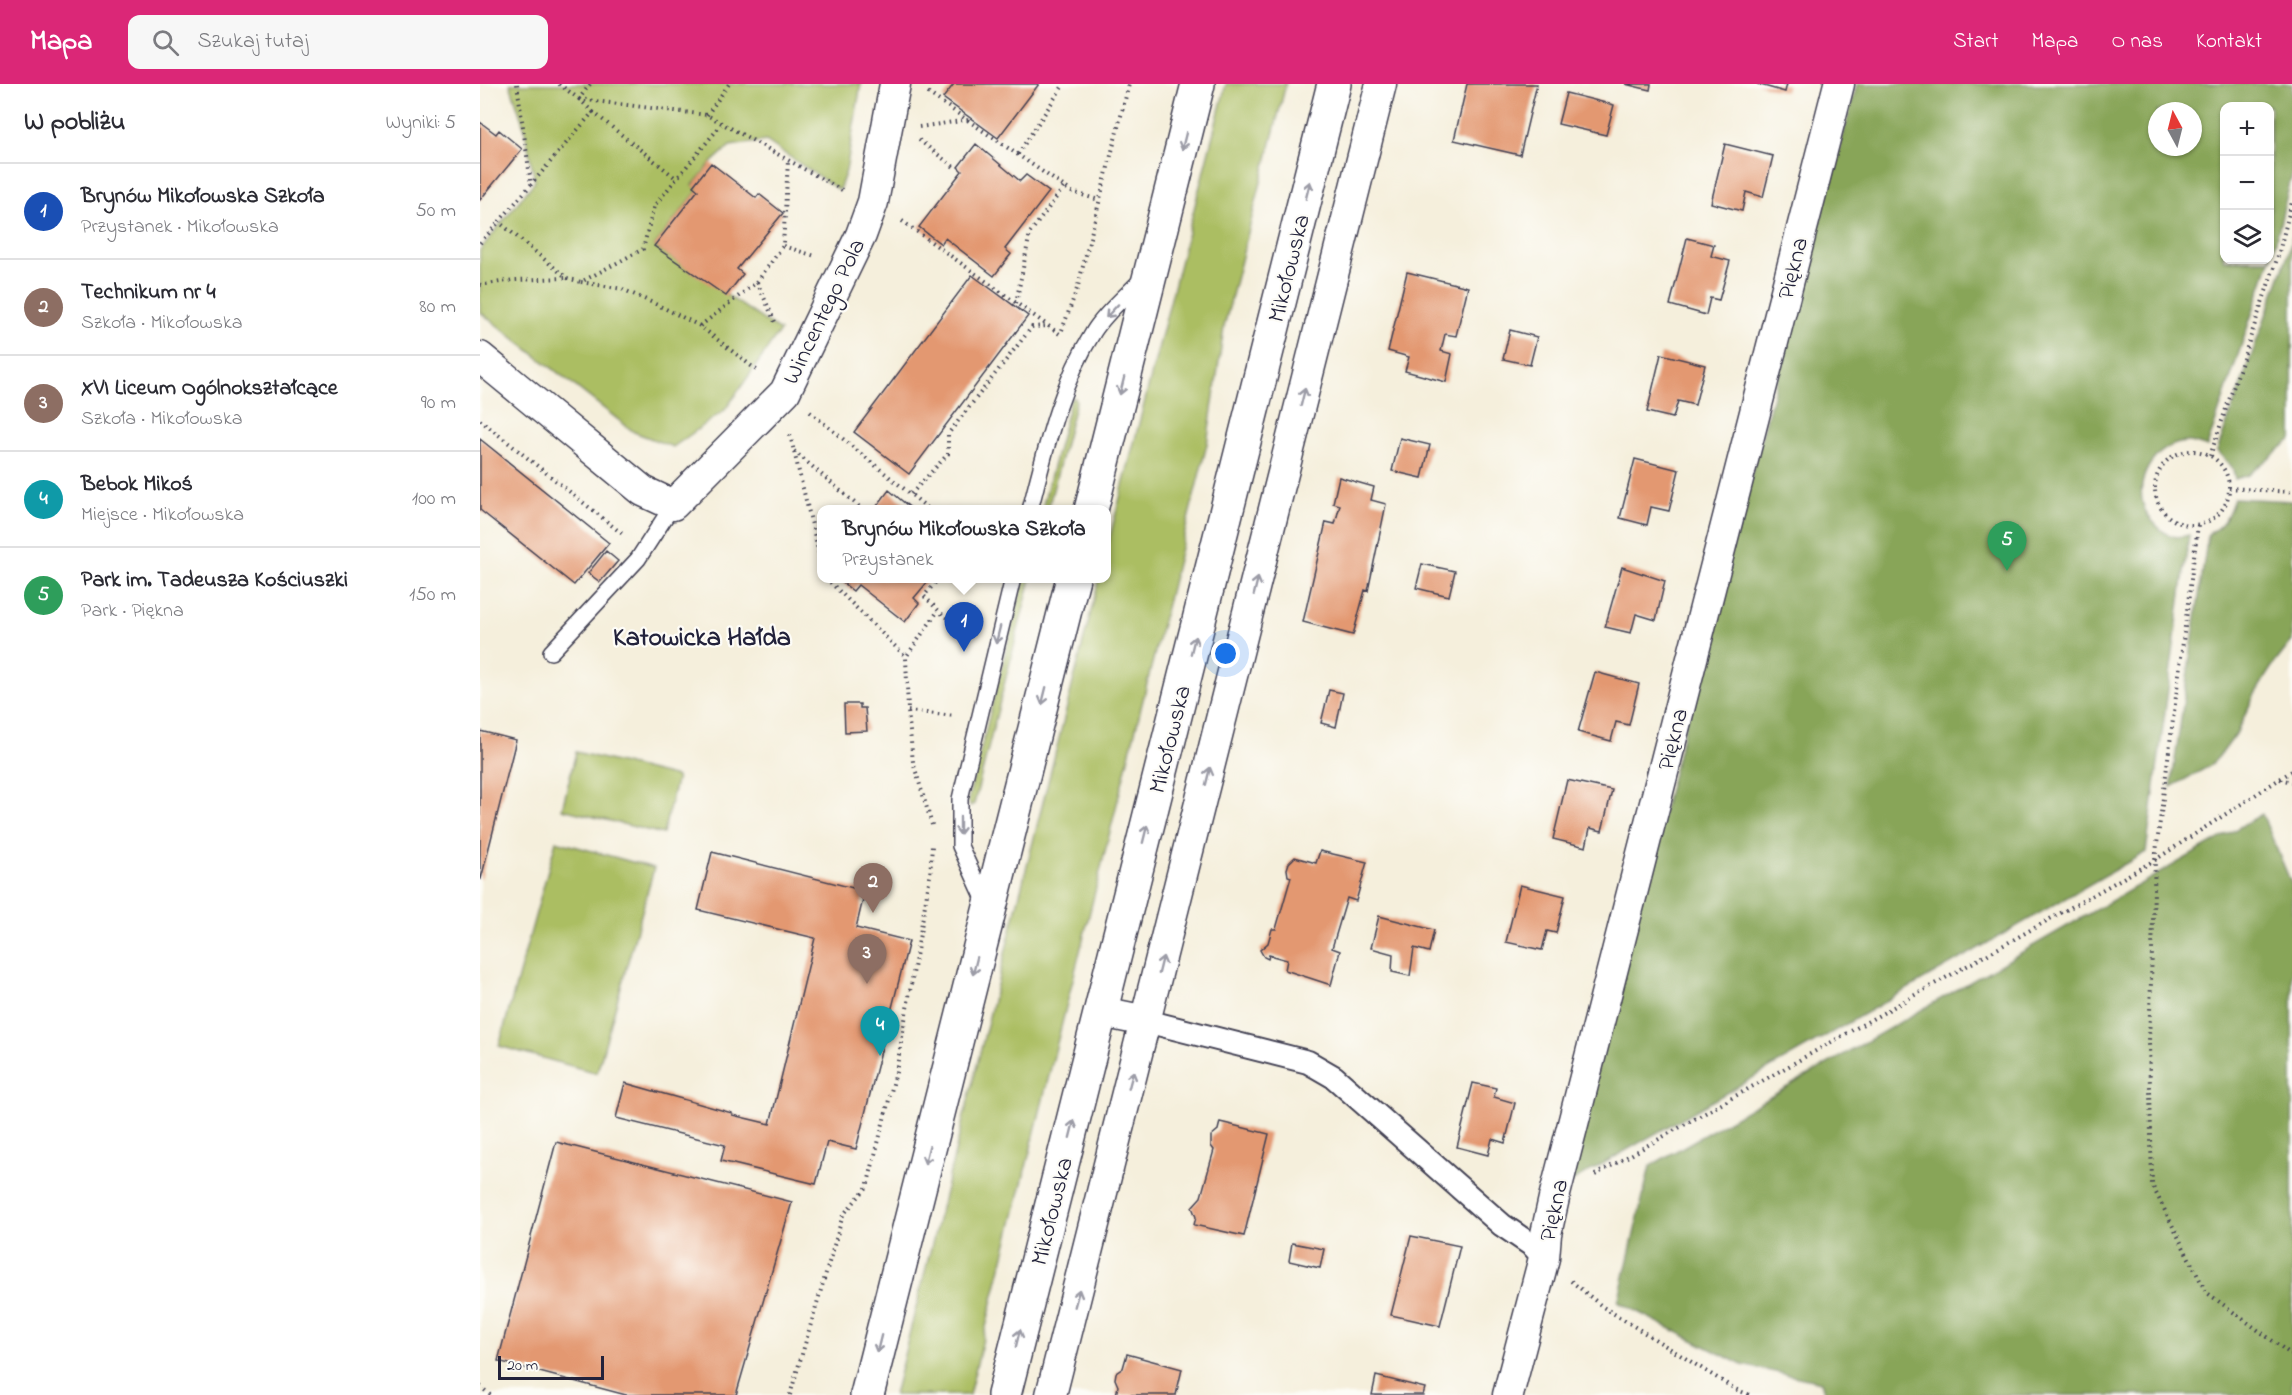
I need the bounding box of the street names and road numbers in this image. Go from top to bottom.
street label: Mikołowska [1260,211,1321,326]
street label: Wincentego Pola [775,233,876,391]
street label: Piękna [1770,234,1819,303]
street label: Mikołowska [1141,682,1202,797]
street label: Piękna [1650,705,1699,774]
street label: Mikołowska [1023,1154,1084,1269]
street label: Piękna [1532,1176,1579,1245]

